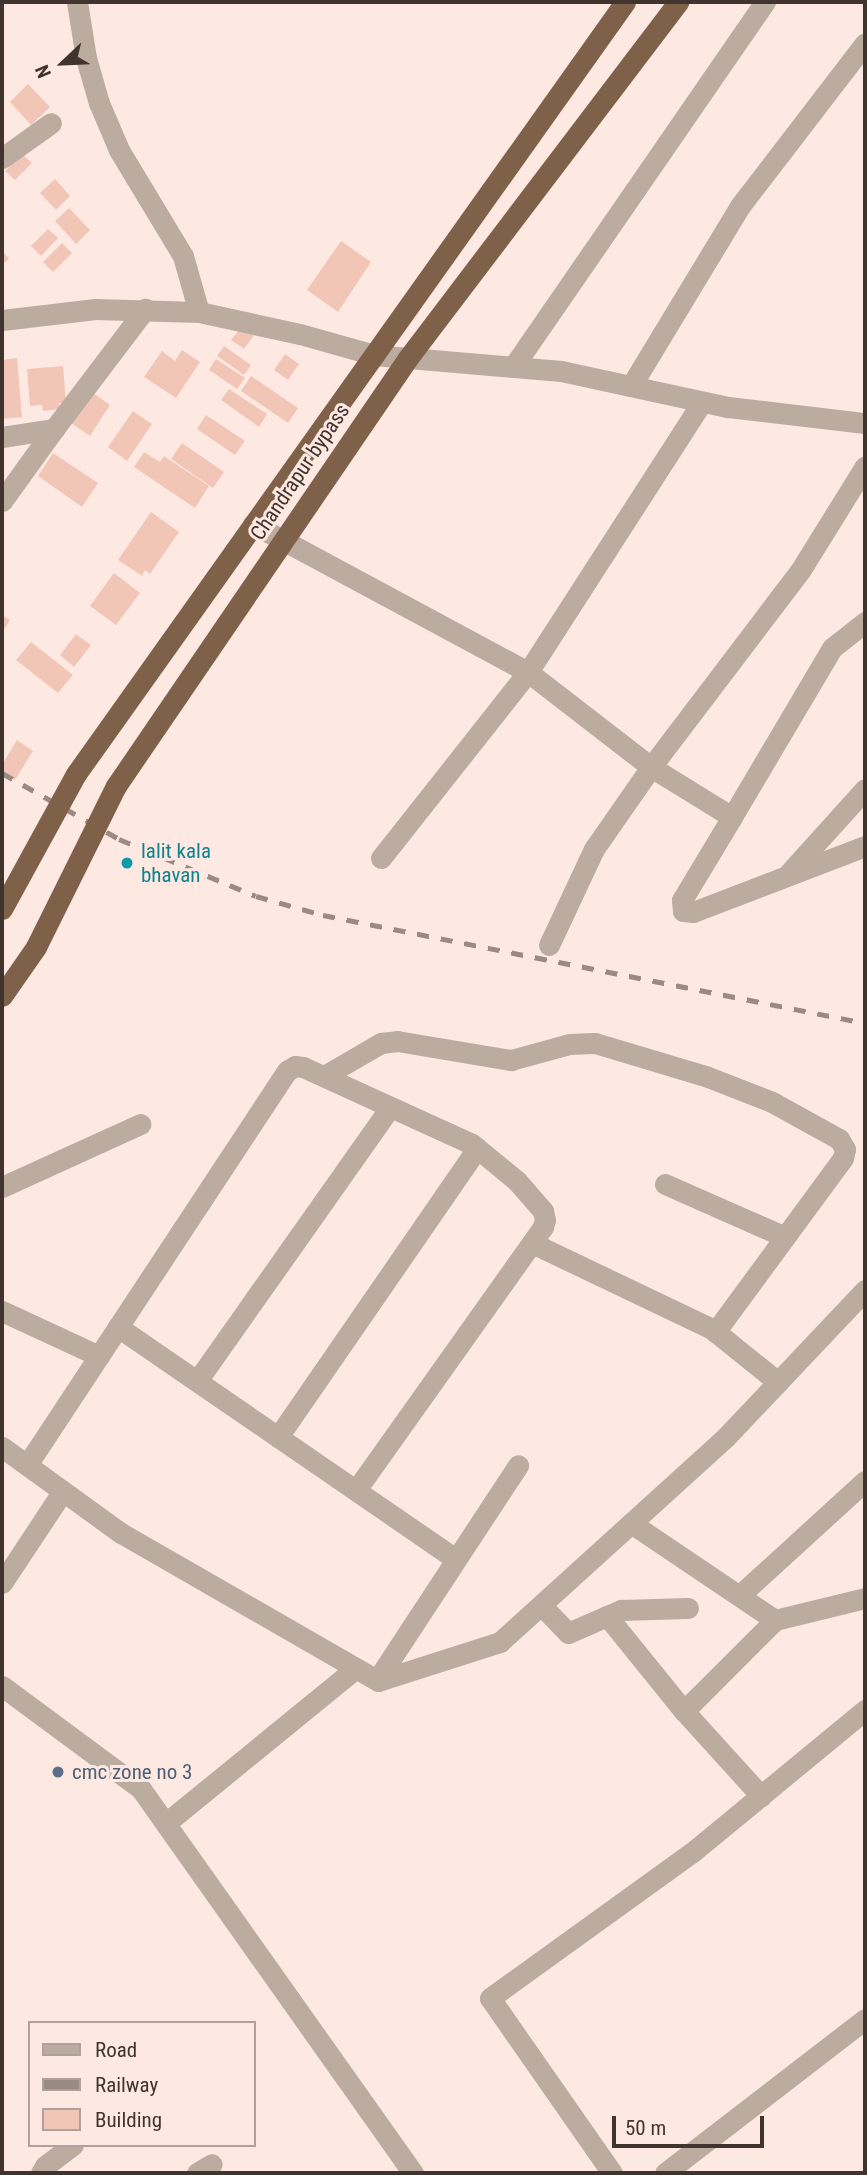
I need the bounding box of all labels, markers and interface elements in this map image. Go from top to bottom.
north arrow [28,28,98,98]
text: N [30,62,56,81]
street label: Chandrapur bypass [245,399,355,545]
place label: lalit kala bhavan [141,838,211,888]
marker: lalit kala bhavan [119,855,135,871]
place label: cmc zone no 3 [72,1759,192,1785]
marker: cmc zone no 3 [50,1764,66,1780]
legend [28,2021,256,2147]
text: Road [95,2038,137,2062]
text: Railway [95,2073,158,2097]
scale bar [615,2102,767,2146]
text: Building [95,2108,162,2132]
text: 50 m [625,2116,666,2140]

